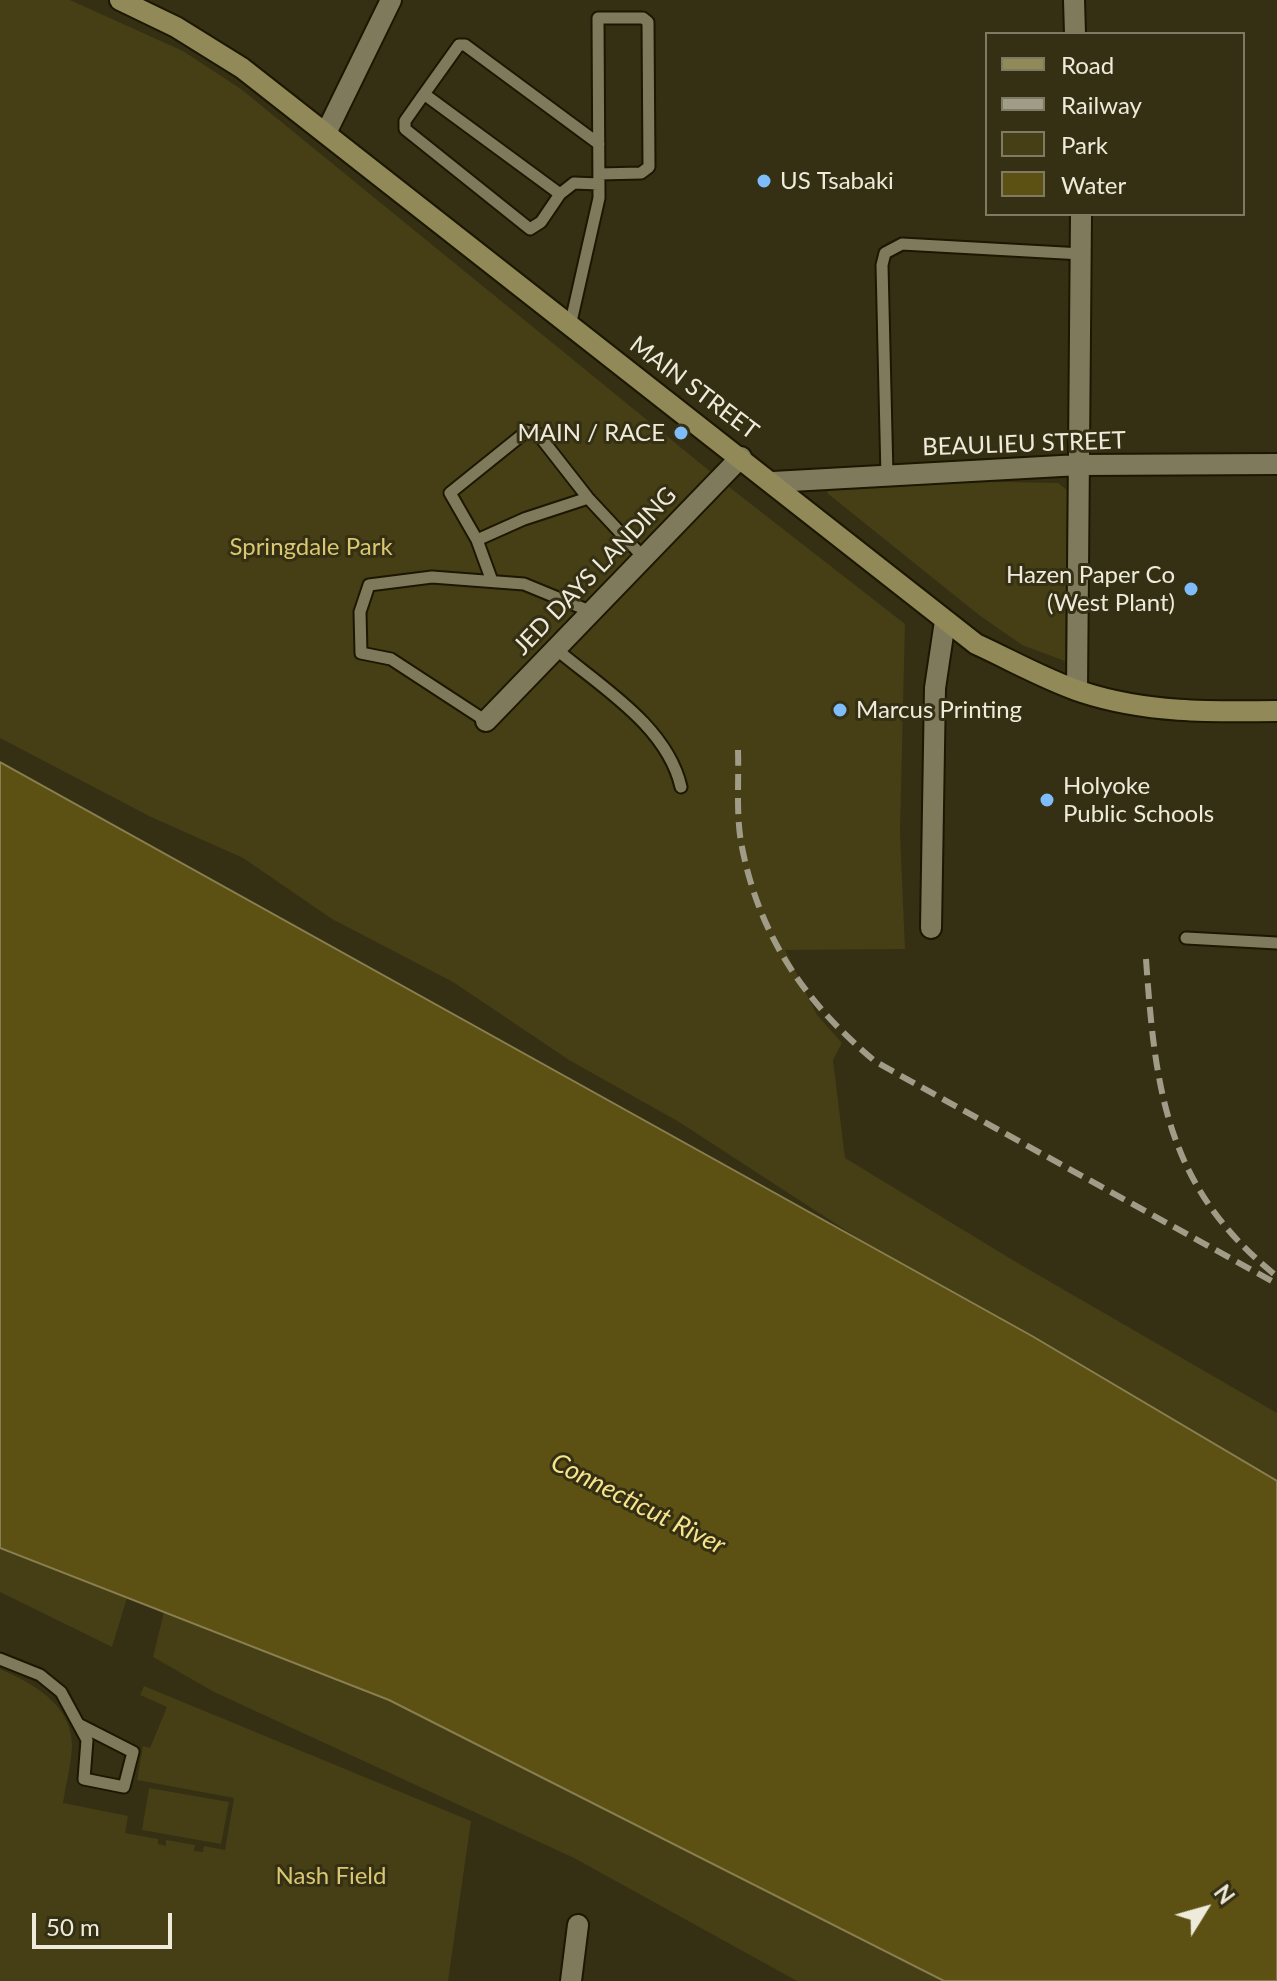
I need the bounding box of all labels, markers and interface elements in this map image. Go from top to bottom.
legend [985,32,1245,216]
text: Road [1061,50,1114,79]
text: Railway [1061,90,1142,119]
text: Park [1061,130,1108,159]
place label: US Tsabaki [780,167,894,195]
text: Water [1061,170,1126,199]
marker: US Tsabaki [755,172,773,190]
street label: MAIN STREET [624,330,764,446]
place label: MAIN / RACE [518,419,665,447]
marker: MAIN / RACE [672,424,690,442]
street label: BEAULIEU STREET [922,426,1126,462]
street label: JED DAYS LANDING [508,481,682,661]
park label: Springdale Park [229,533,393,561]
place label: Hazen Paper Co (West Plant) [1006,561,1175,617]
marker: Hazen Paper Co (West Plant) [1182,580,1200,598]
place label: Marcus Printing [856,696,1022,724]
marker: Marcus Printing [831,701,849,719]
place label: Holyoke Public Schools [1063,772,1214,828]
marker: Holyoke Public Schools [1038,791,1056,809]
water label: Connecticut River [546,1447,730,1561]
park label: Nash Field [276,1862,386,1890]
north arrow [1165,1869,1245,1949]
text: N [1209,1879,1240,1909]
scale bar [36,1897,176,1947]
text: 50 m [46,1912,100,1941]

